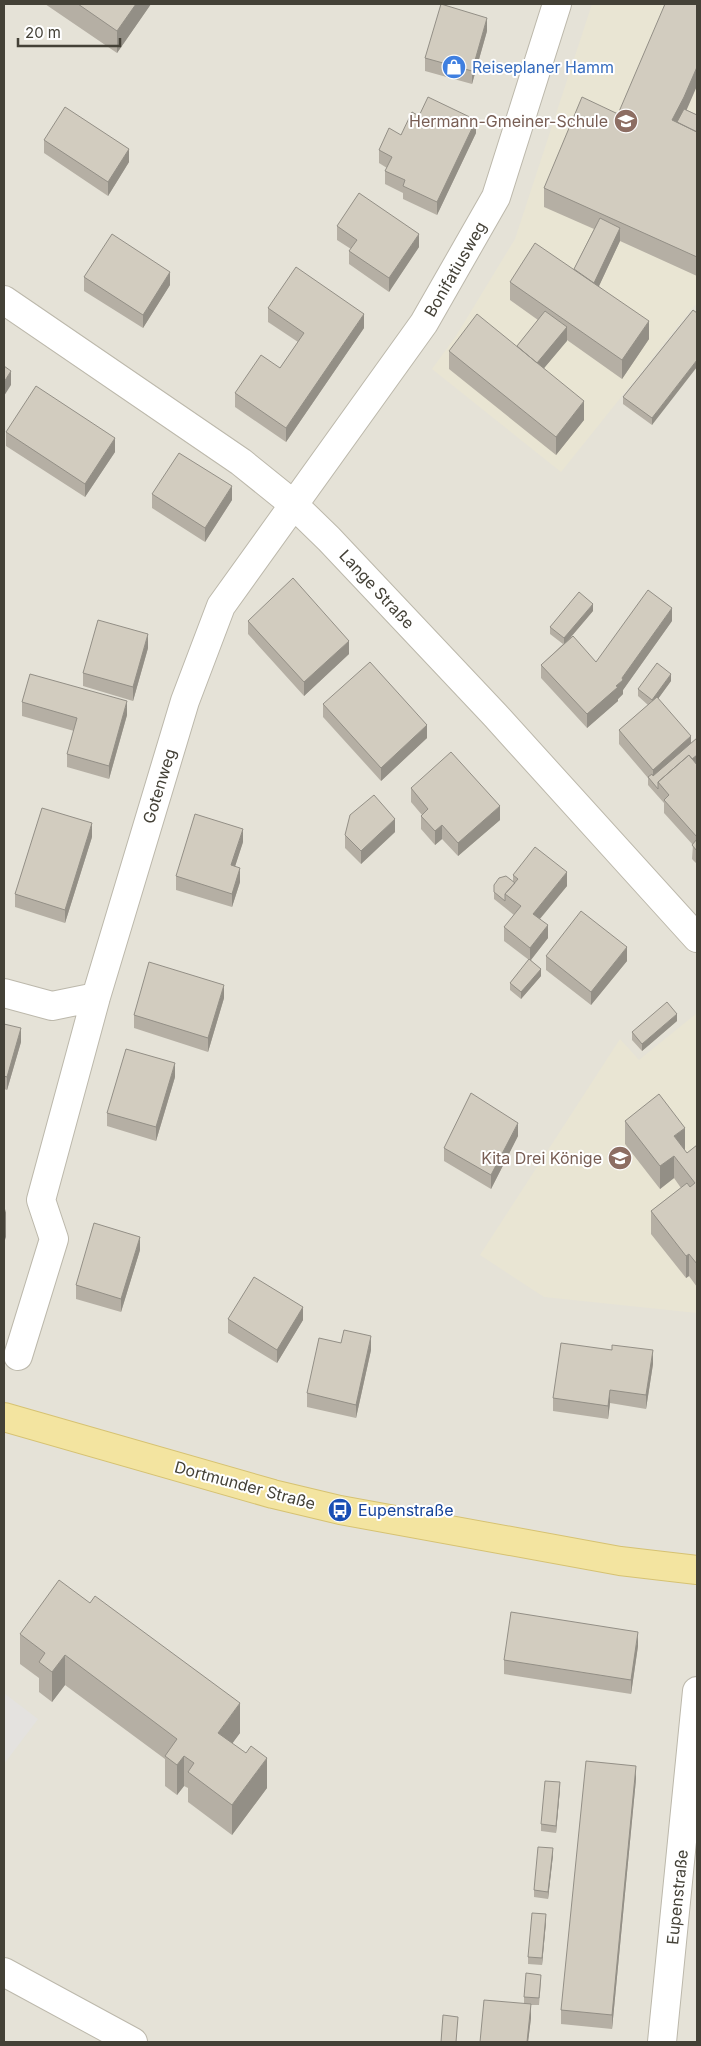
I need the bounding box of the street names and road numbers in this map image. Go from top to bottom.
street label: Bonifatiusweg [420,218,490,320]
street label: Lange Straße [335,545,419,633]
street label: Gotenweg [138,746,180,826]
street label: Dortmunder Straße [172,1457,318,1513]
street label: Eupenstraße [662,1848,692,1946]

